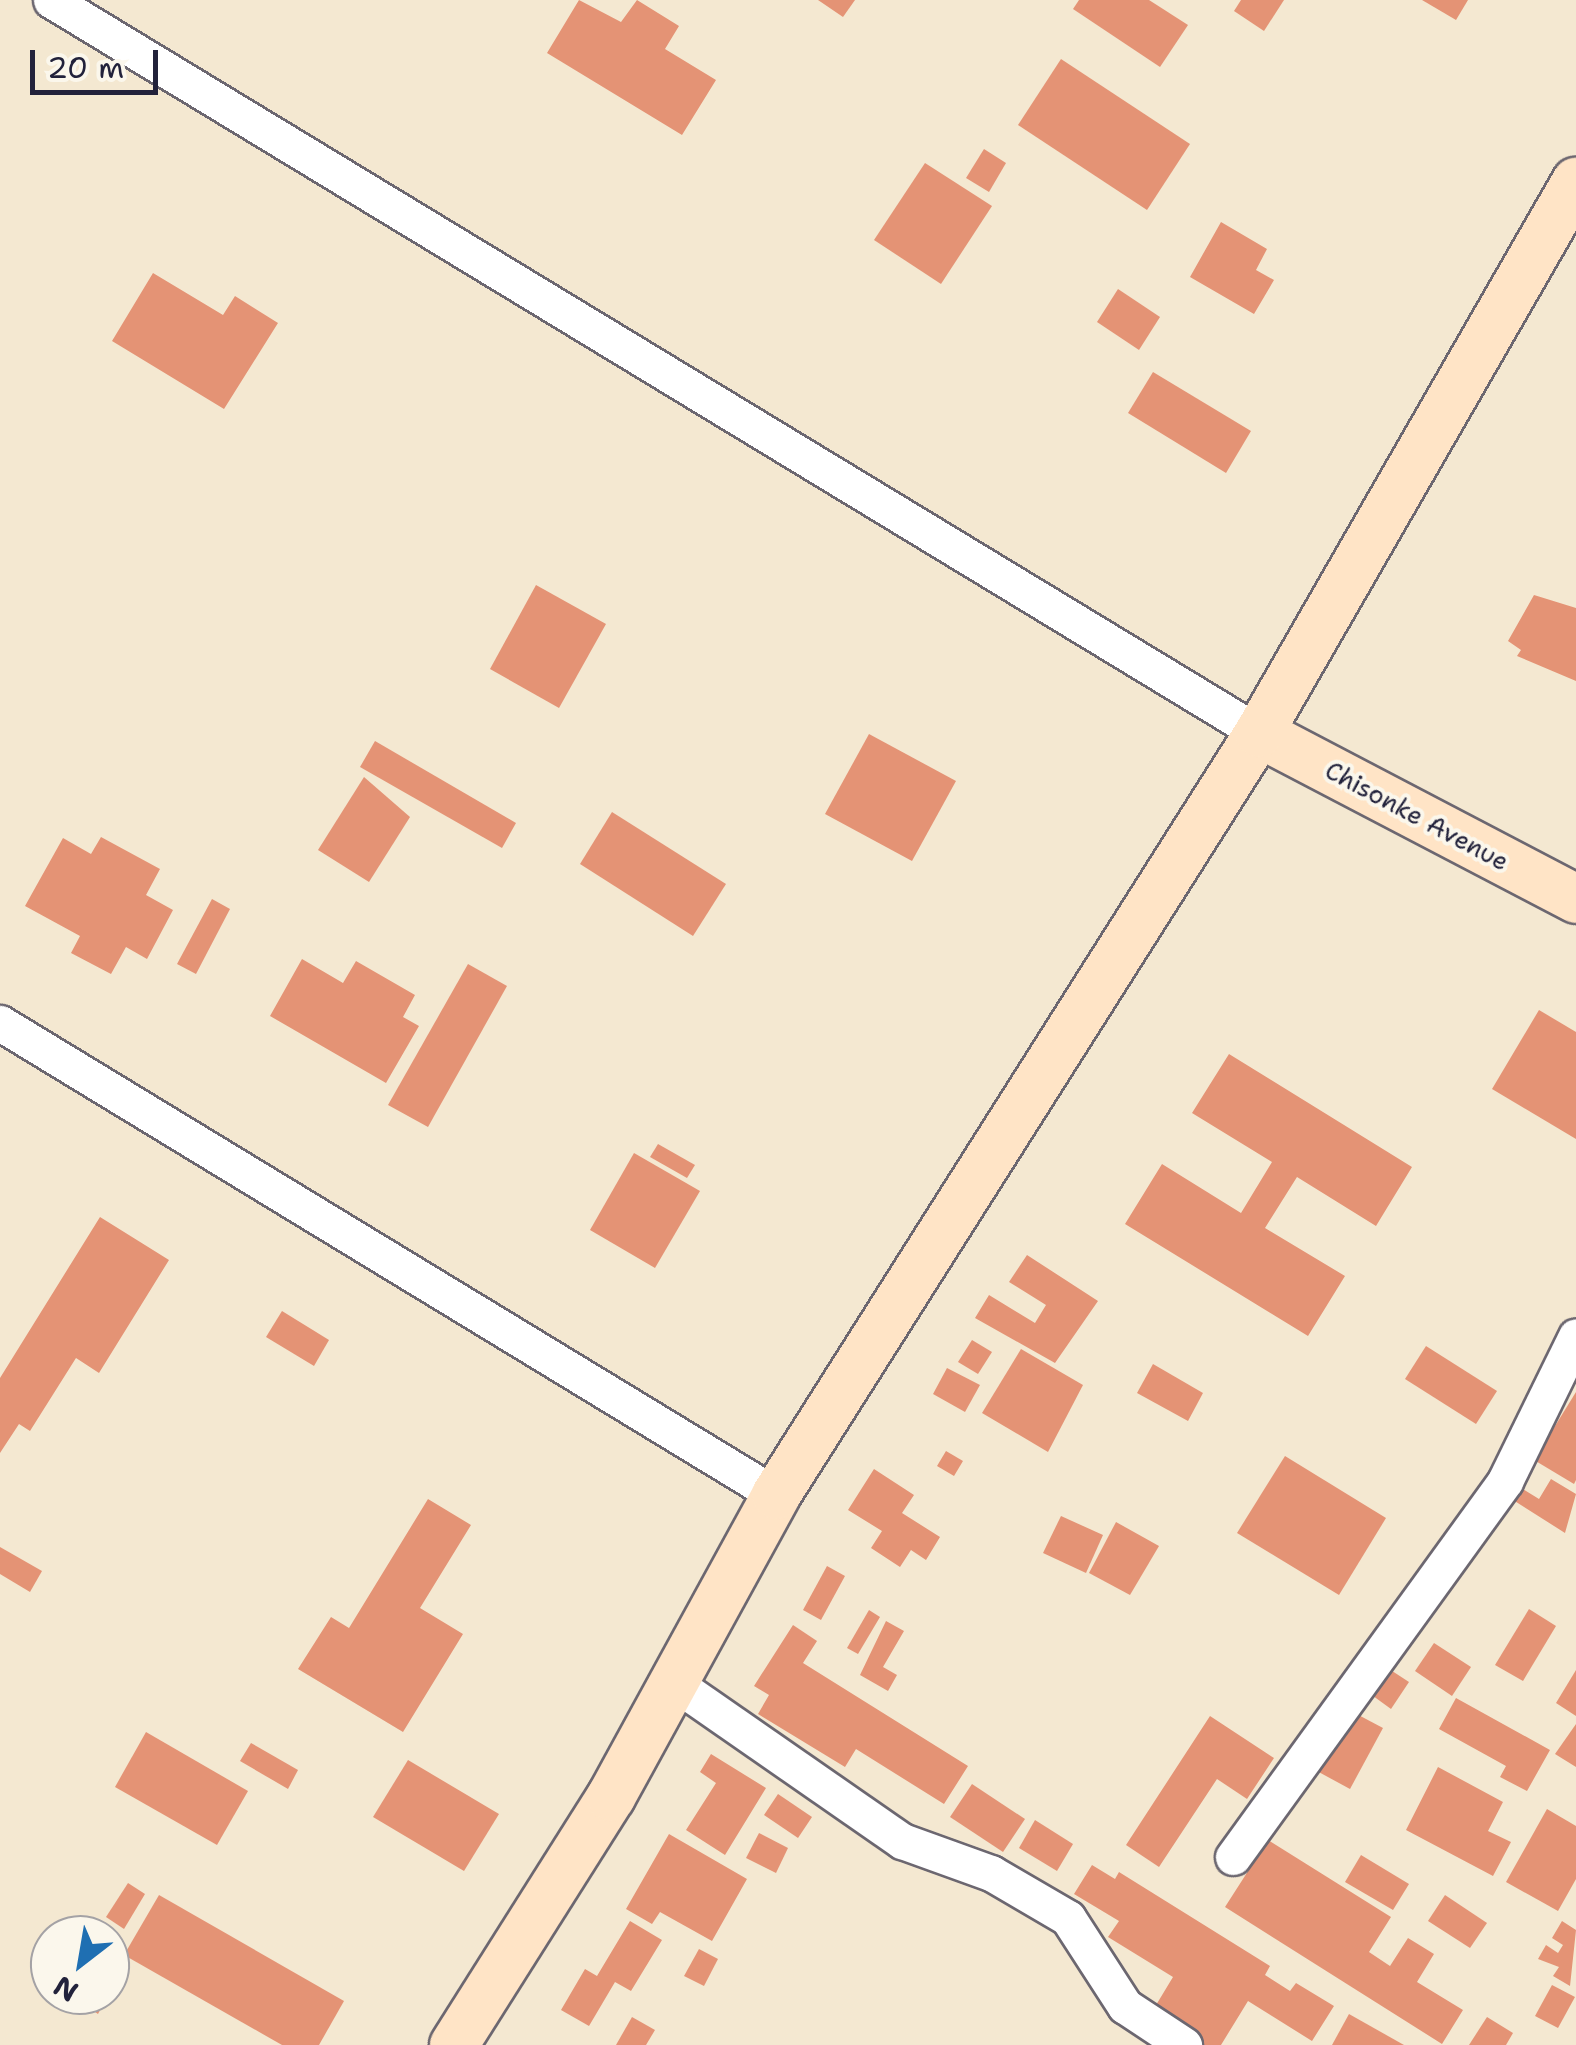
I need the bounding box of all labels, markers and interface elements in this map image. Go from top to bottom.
scale bar [35,30,162,92]
text: 20 m [47,47,124,88]
street label: Chisonke Avenue [1320,755,1514,877]
north arrow [30,1915,130,2015]
text: N [46,1967,85,2011]

